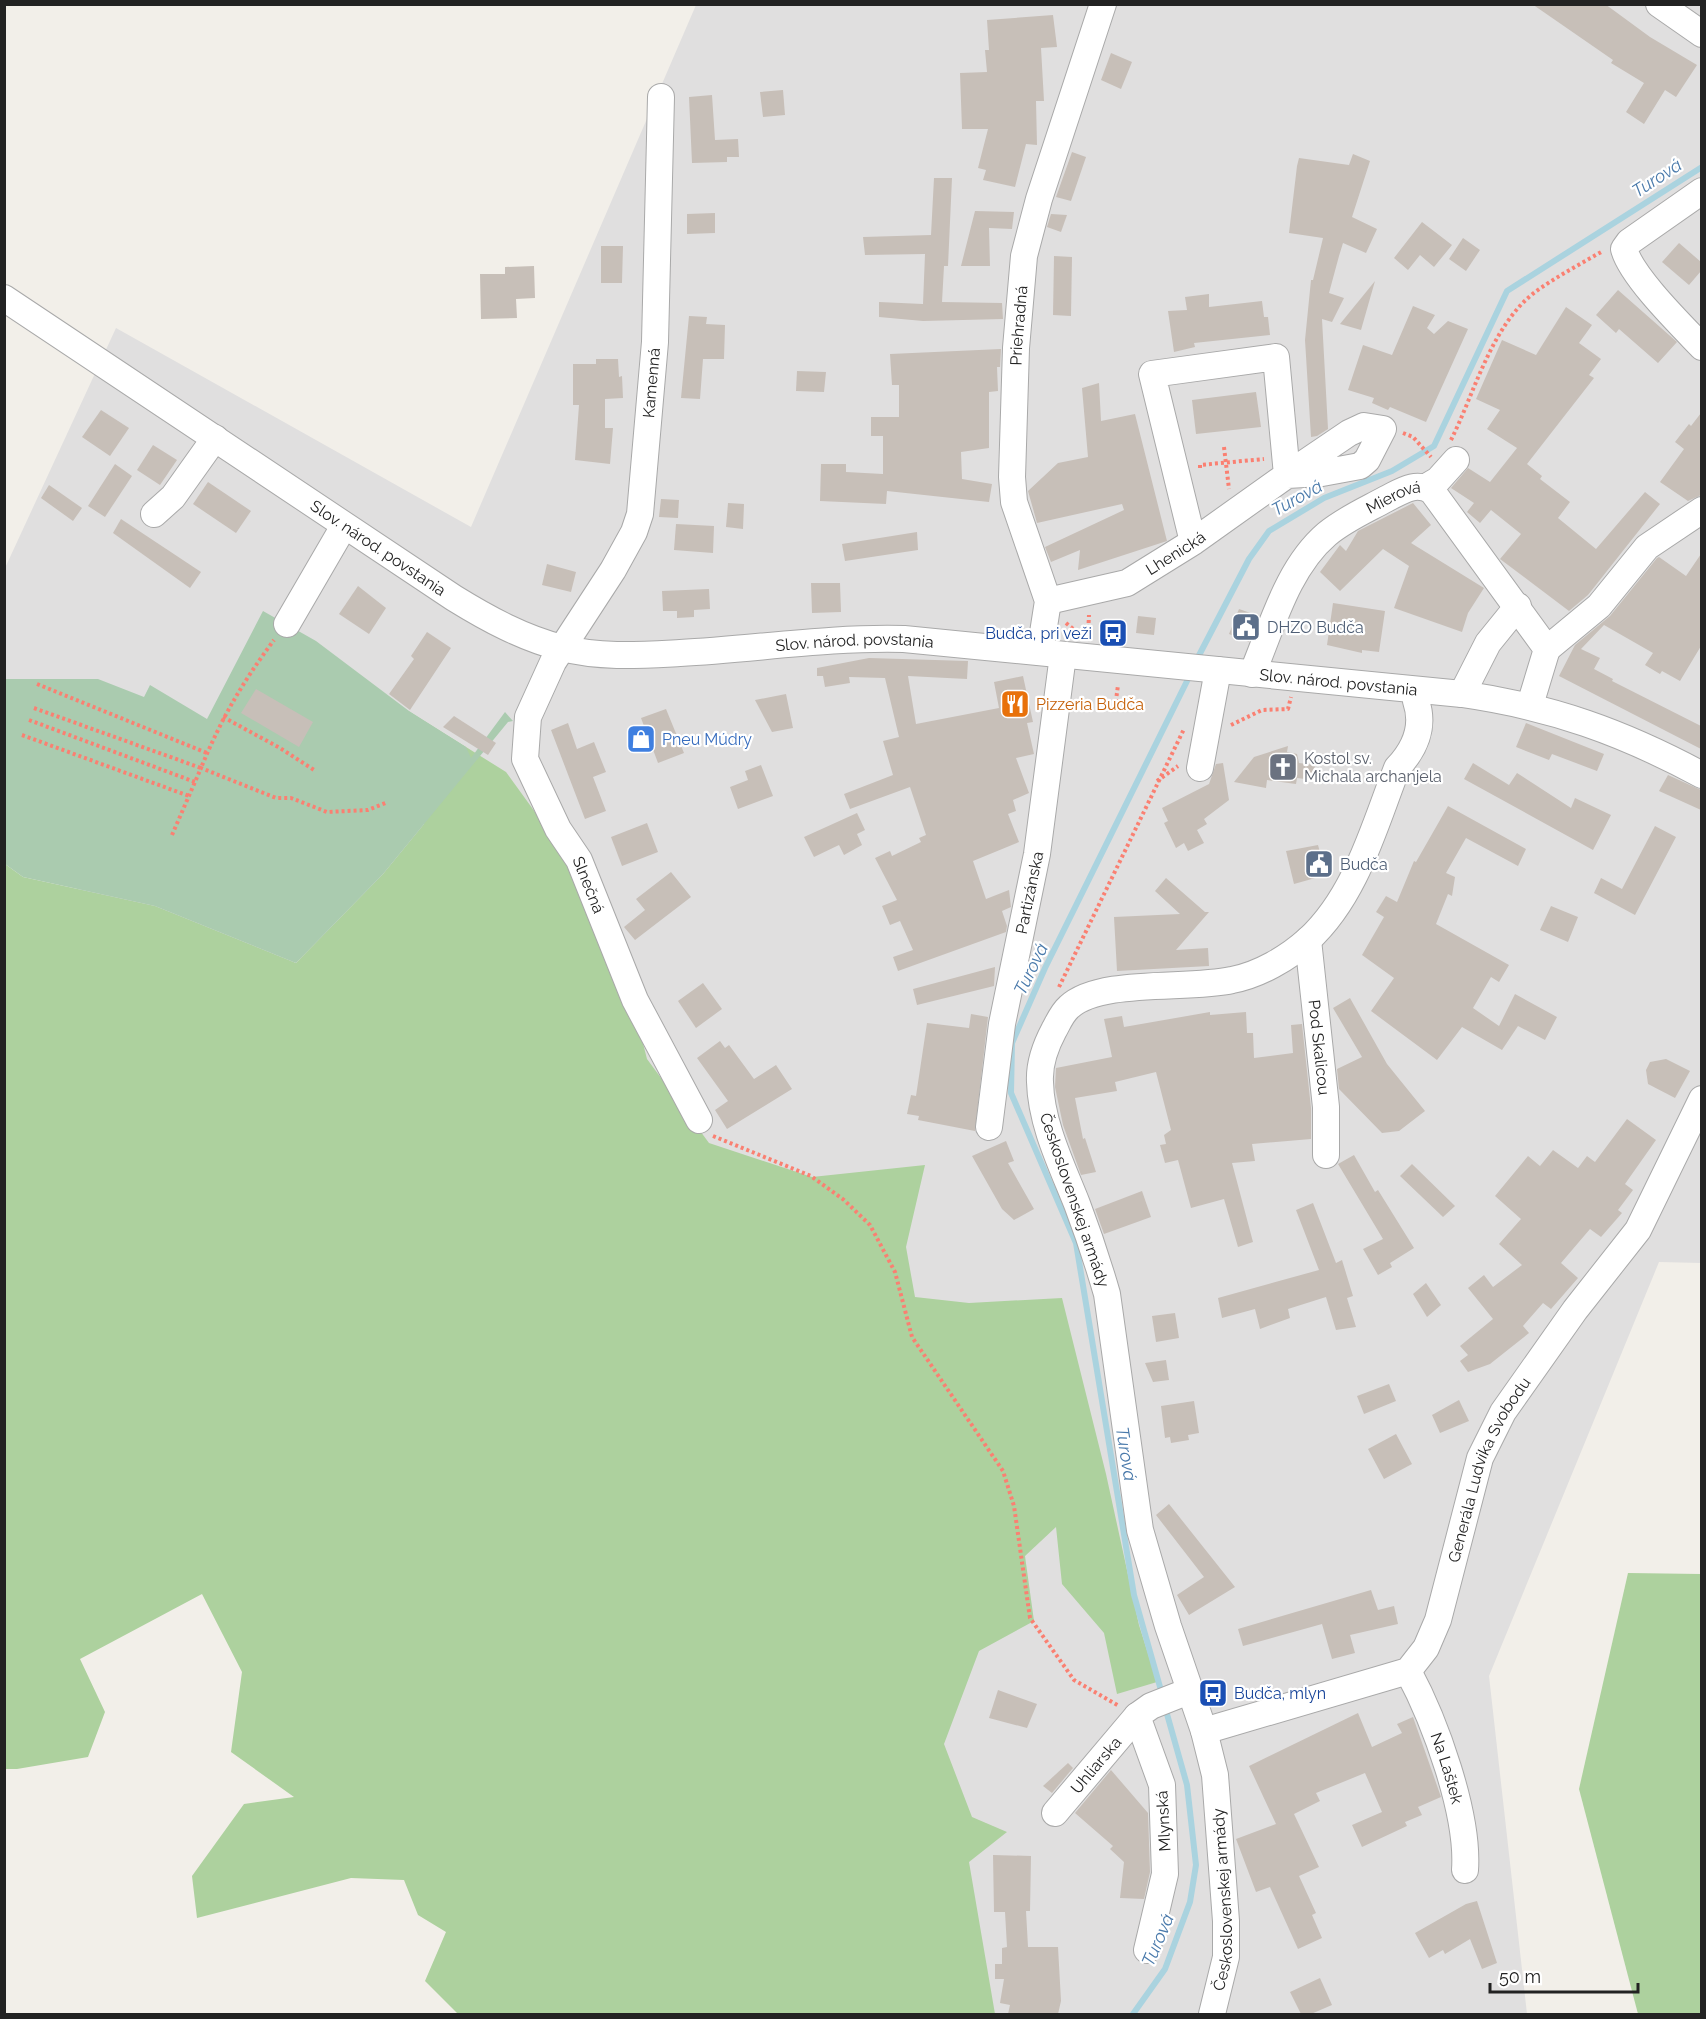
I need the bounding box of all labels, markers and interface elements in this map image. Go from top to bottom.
water label: Turová [1628,154,1686,201]
street label: Priehradná [1006,285,1031,366]
street label: Kamenná [639,347,664,419]
water label: Turová [1268,475,1326,520]
street label: Mierová [1363,478,1421,518]
street label: Slov. národ. povstania [307,496,449,600]
street label: Lhenická [1142,527,1209,579]
public building icon: DHZO Budča [1230,611,1262,643]
bus stop icon: Budča, pri veži [1097,617,1129,649]
place label: DHZO Budča [1267,618,1364,637]
place label: Budča, pri veži [985,624,1092,643]
street label: Slov. národ. povstania [775,630,935,655]
street label: Slov. národ. povstania [1258,665,1418,700]
restaurant icon: Pizzeria Budča [999,688,1031,720]
place label: Pizzeria Budča [1036,695,1144,714]
shop icon: Pneu Múdry [625,723,657,755]
place label: Pneu Múdry [662,730,752,749]
place label: Kostol sv. Michala archanjela [1304,749,1442,786]
church icon: Kostol sv. Michala archanjela [1267,751,1299,783]
public building icon: Budča [1303,848,1335,880]
street label: Partizánska [1012,850,1047,936]
street label: Slnečná [569,854,608,916]
place label: Budča [1340,855,1388,874]
water label: Turová [1009,939,1052,998]
street label: Pod Skalicou [1304,999,1334,1096]
street label: Československej armády [1036,1110,1114,1290]
street label: Generála Ludvika Svobodu [1444,1374,1535,1564]
water label: Turová [1112,1425,1141,1483]
bus stop icon: Budča, mlyn [1197,1677,1229,1709]
place label: Budča, mlyn [1234,1684,1326,1703]
street label: Na Laštek [1427,1730,1467,1807]
street label: Uhliarska [1067,1733,1125,1797]
street label: Mlynská [1152,1790,1175,1852]
street label: Československej armády [1208,1807,1236,1993]
water label: Turová [1137,1910,1178,1969]
scale bar [1490,1956,1638,1994]
text: 50 m [1499,1966,1541,1987]

